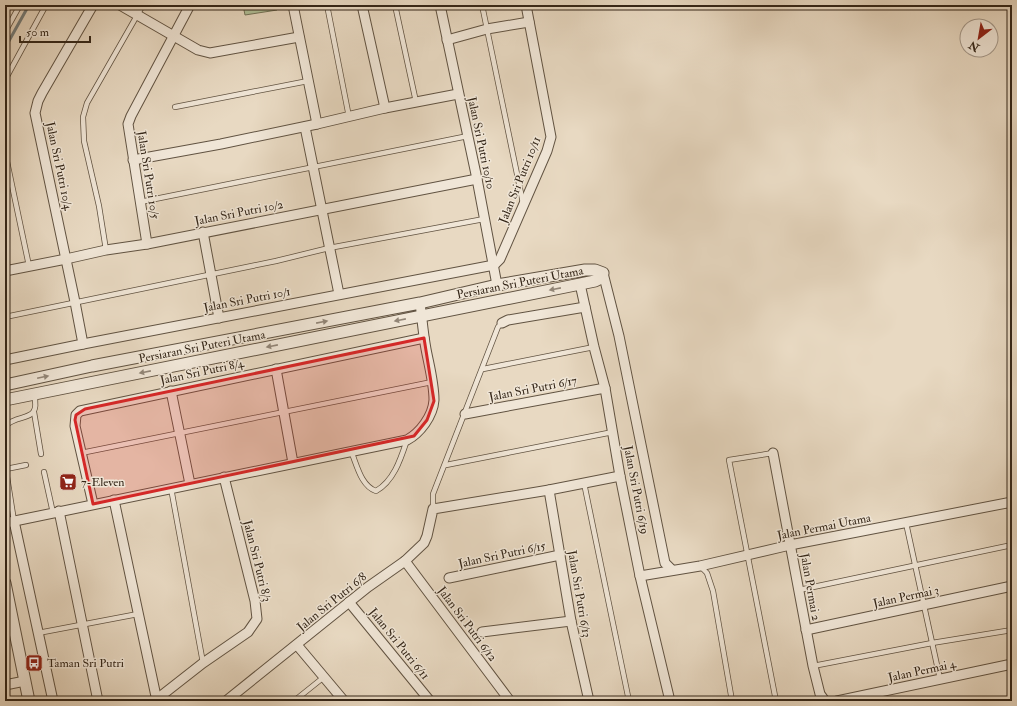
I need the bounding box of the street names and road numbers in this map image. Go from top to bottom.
street label: Jalan Sri Putri 10/10 [464,94,498,191]
street label: Jalan Sri Putri 10/4 [42,119,76,212]
street label: Jalan Sri Putri 10/5 [133,129,162,221]
street label: Jalan Sri Putri 10/11 [495,134,544,227]
street label: Jalan Sri Putri 10/2 [192,197,285,229]
street label: Persiaran Sri Puteri Utama [455,263,586,303]
street label: Jalan Sri Putri 10/1 [201,284,292,316]
street label: Persiaran Sri Puteri Utama [137,327,268,367]
street label: Jalan Sri Putri 8/4 [158,356,246,388]
street label: Jalan Sri Putri 6/17 [487,373,579,405]
street label: Jalan Sri Putri 6/19 [620,443,652,536]
street label: Jalan Permai Utama [775,510,873,544]
street label: Jalan Sri Putri 8/3 [239,518,274,603]
street label: Jalan Sri Putri 6/15 [456,538,548,572]
street label: Jalan Sri Putri 6/13 [564,548,594,639]
street label: Jalan Permai 2 [796,551,823,622]
street label: Jalan Sri Putri 6/8 [293,569,370,635]
street label: Jalan Sri Putri 6/12 [433,583,500,664]
street label: Jalan Permai 3 [871,583,940,612]
street label: Jalan Sri Putri 6/11 [365,604,433,683]
street label: Jalan Permai 4 [886,656,958,686]

